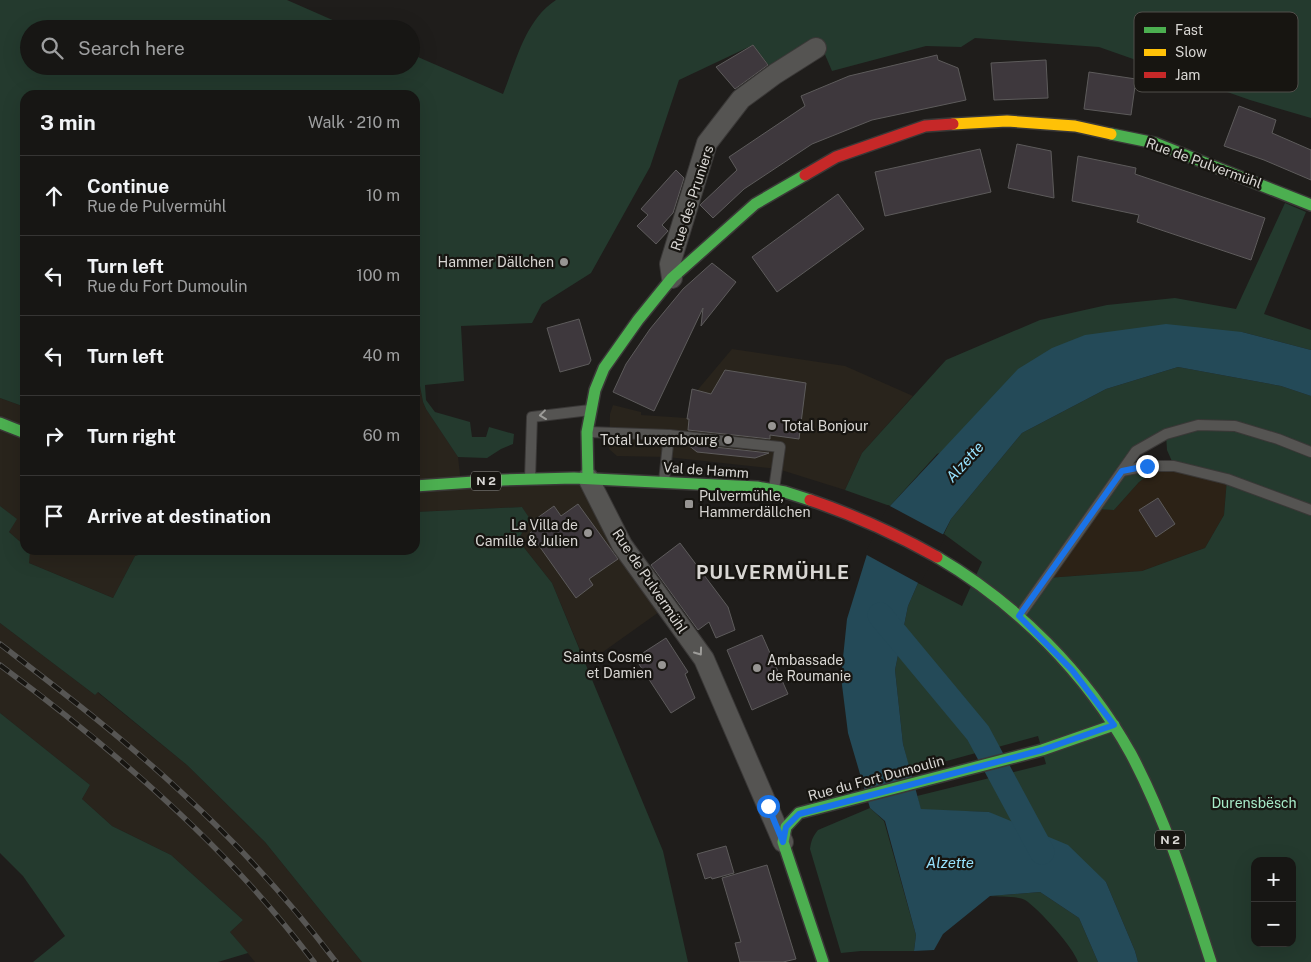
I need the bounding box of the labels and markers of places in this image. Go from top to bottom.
place label: Hammer Dällchen [438,254,554,270]
marker: Hammer Dällchen [558,256,570,268]
place label: Total Bonjour [782,418,868,434]
marker: Total Bonjour [766,420,778,432]
place label: Total Luxembourg [600,432,718,448]
marker: Total Luxembourg [722,434,734,446]
place label: Pulvermühle, Hammerdällchen [699,488,811,520]
marker: Pulvermühle, Hammerdällchen [683,498,695,510]
place label: La Villa de Camille & Julien [475,517,578,549]
marker: La Villa de Camille & Julien [582,527,594,539]
place label: Saints Cosme et Damien [563,649,652,681]
place label: Ambassade de Roumanie [767,652,851,684]
marker: Saints Cosme et Damien [656,659,668,671]
marker: Ambassade de Roumanie [751,662,763,674]

